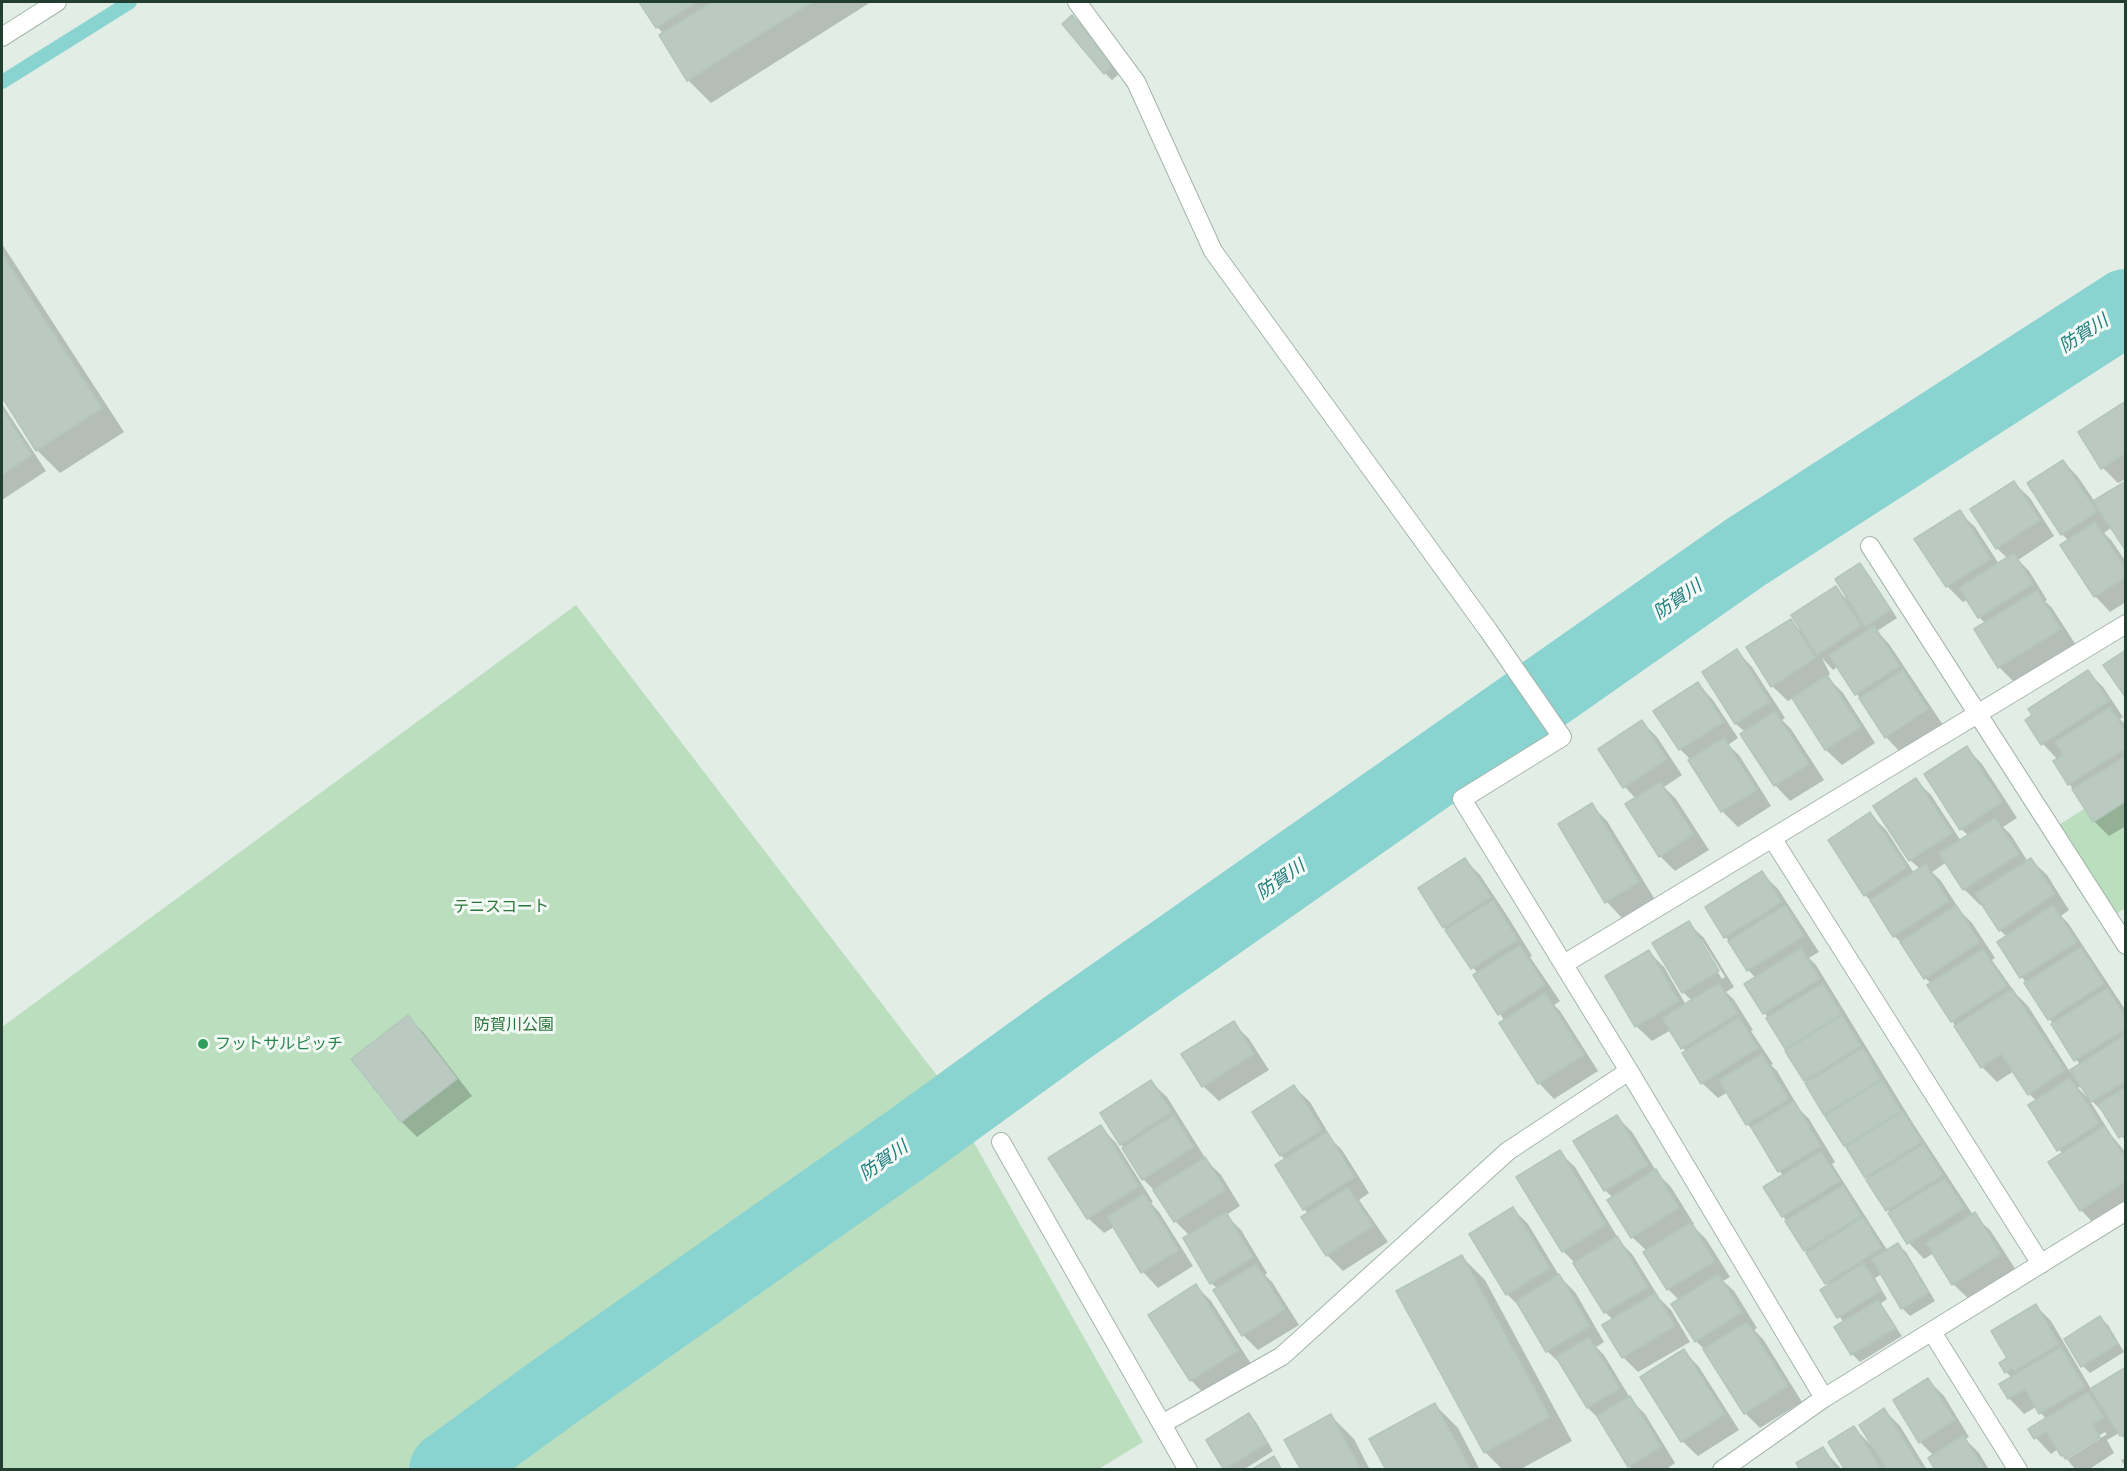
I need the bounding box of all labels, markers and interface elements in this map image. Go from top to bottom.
water label: 防賀川 [2055,310,2113,358]
water label: 防賀川 [1650,576,1706,624]
water label: 防賀川 [1253,856,1309,904]
park label: テニスコート [453,897,549,917]
park label: 防賀川公園 [474,1015,554,1035]
place label: フットサルピッチ [215,1034,343,1054]
marker: フットサルピッチ [196,1037,210,1051]
water label: 防賀川 [856,1137,912,1185]

